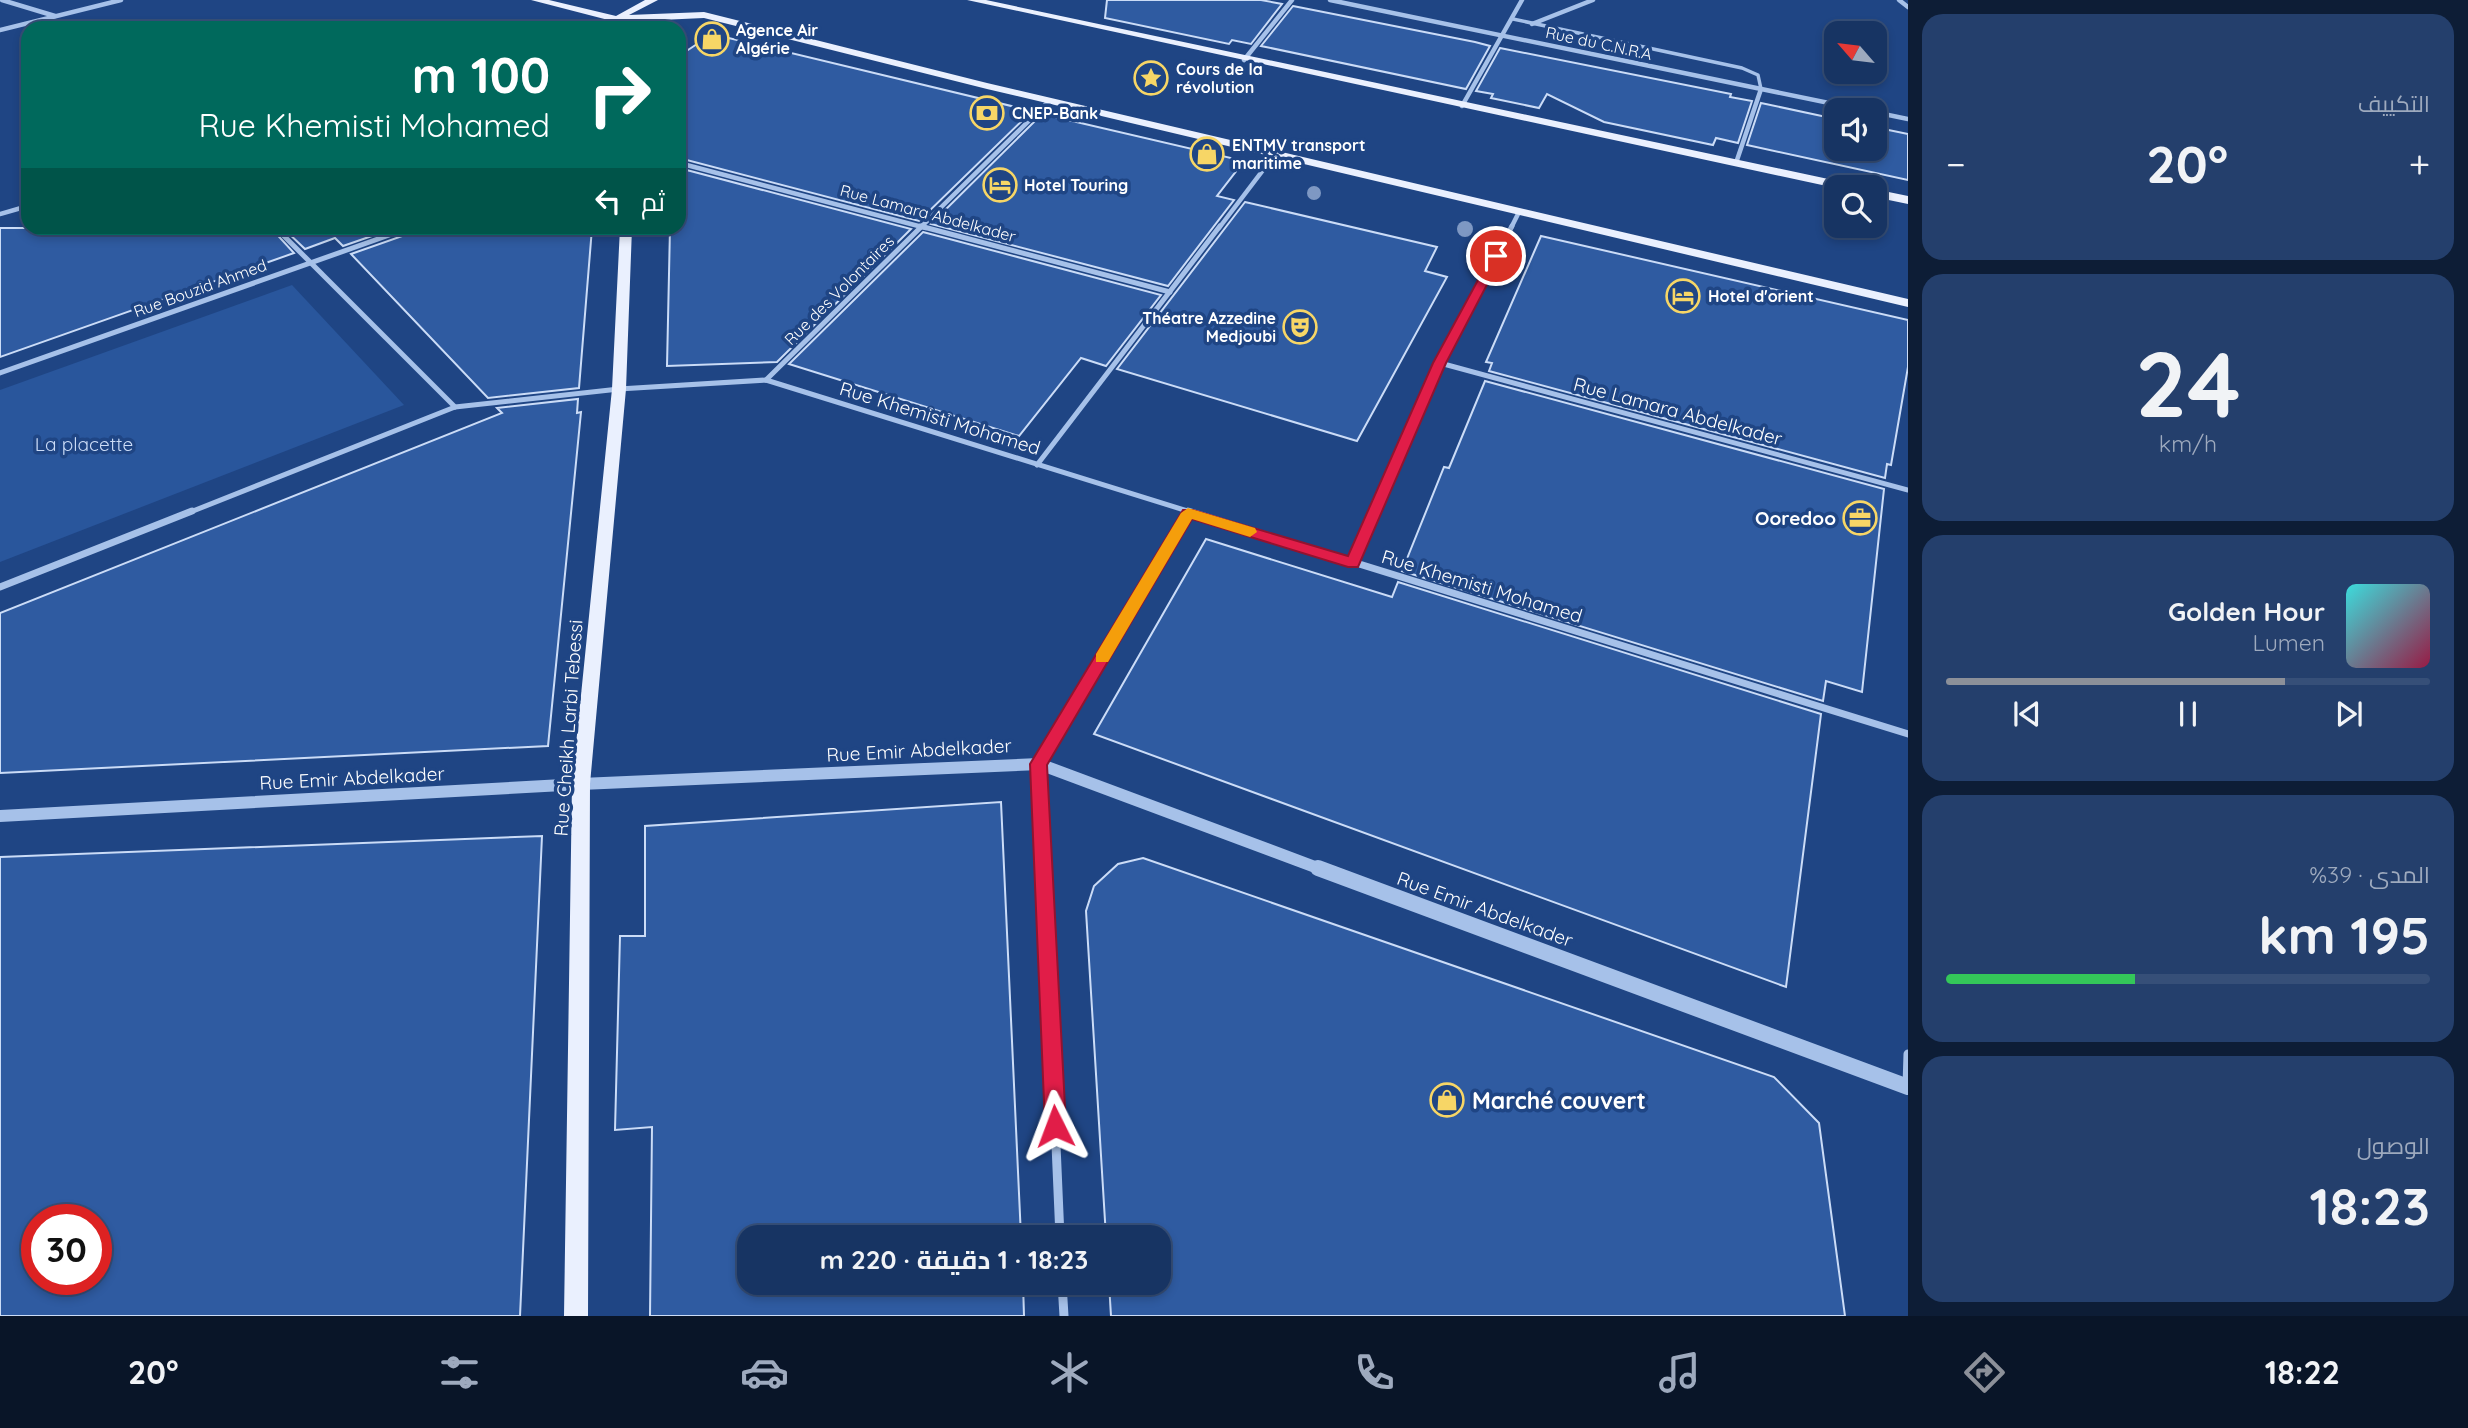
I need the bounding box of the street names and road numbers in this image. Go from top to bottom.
street label: Rue du C.N.R.A [1544,22,1654,64]
street label: Rue Lamara Abdelkader [838,180,1018,246]
street label: Rue des Volontaires [780,231,898,349]
street label: Rue Bouzid Ahmed [131,255,269,321]
street label: Rue Lamara Abdelkader [1571,372,1786,451]
street label: Rue Khemisti Mohamed [837,376,1043,460]
street label: Rue Khemisti Mohamed [1379,544,1585,628]
street label: Rue Cheikh Larbi Tebessi [548,619,588,837]
street label: Rue Emir Abdelkader [826,733,1013,767]
street label: Rue Emir Abdelkader [259,761,446,795]
street label: Rue Emir Abdelkader [1394,866,1577,952]

